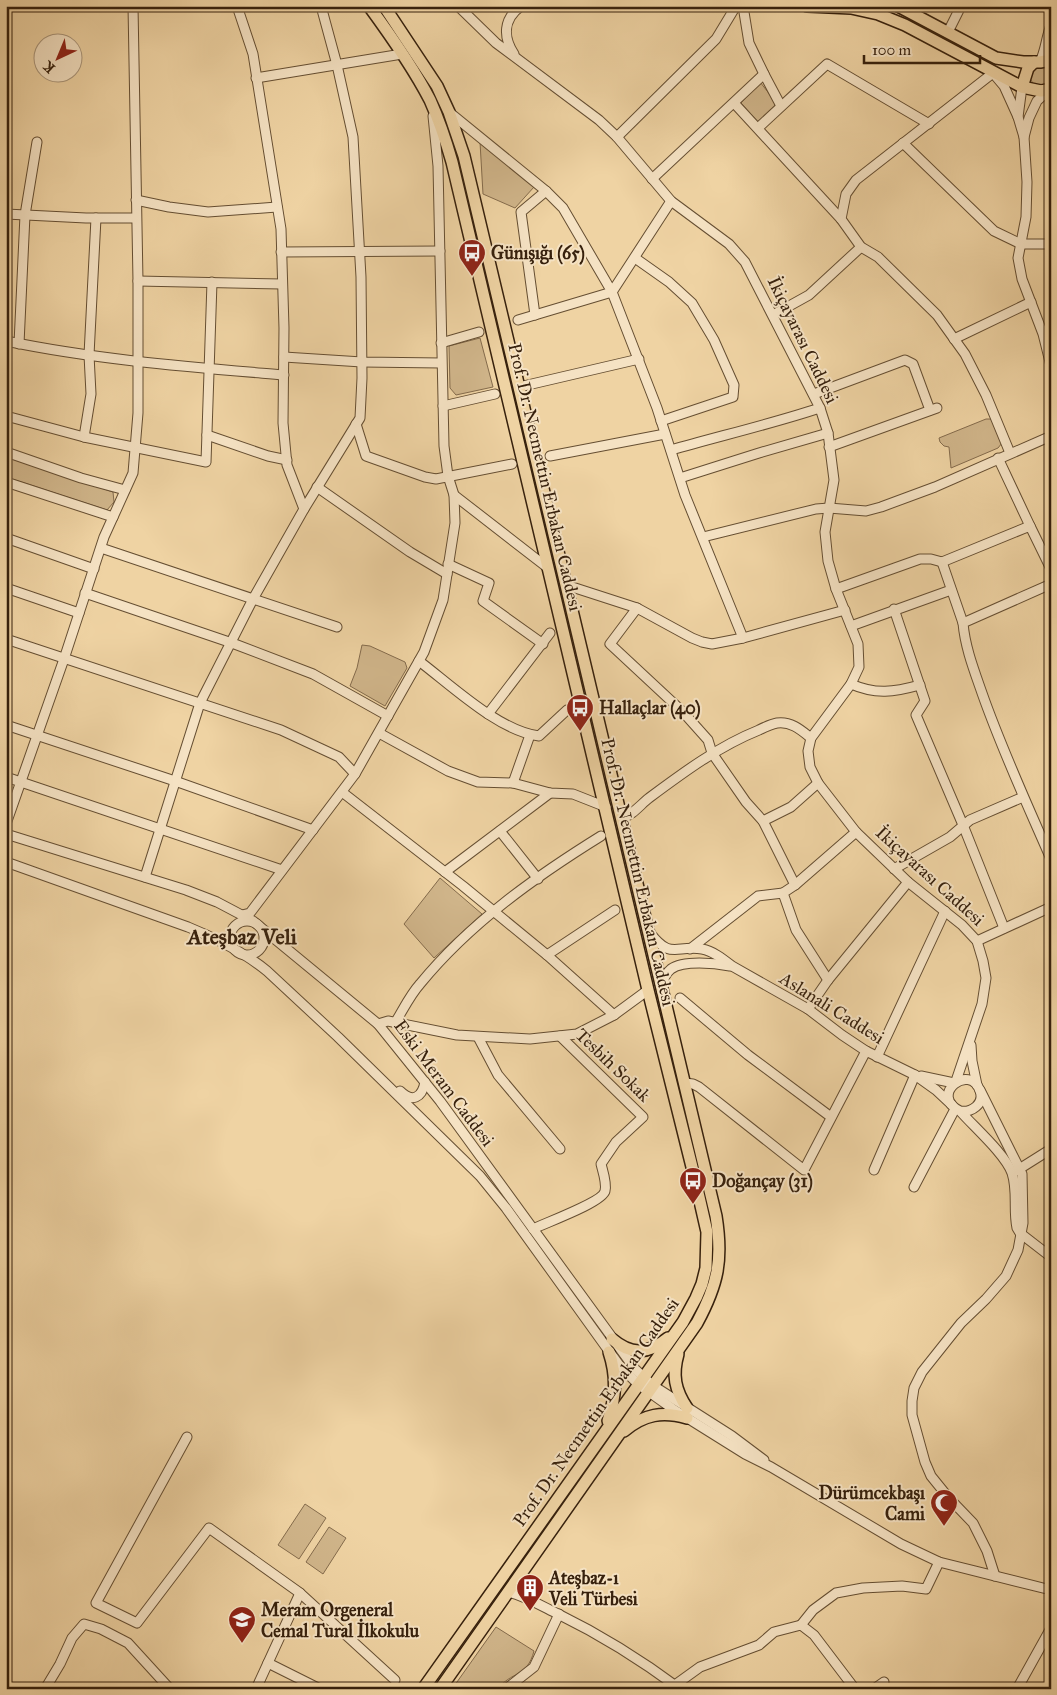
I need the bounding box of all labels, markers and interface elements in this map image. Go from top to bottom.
north arrow [32,32,82,82]
scale bar [864,32,981,64]
text: 100 m [872,41,912,59]
text: K [39,57,59,77]
bus stop icon: Günışığı (65) [457,238,487,277]
place label: Günışığı (65) [491,242,585,265]
street label: İkiçayarası Caddesi [763,272,844,407]
street label: Prof. Dr. Necmettin Erbakan Caddesi [503,341,587,613]
bus stop icon: Hallaçlar (40) [565,693,595,732]
place label: Hallaçlar (40) [599,697,701,720]
street label: Prof. Dr. Necmettin Erbakan Caddesi [596,736,680,1008]
street label: İkiçayarası Caddesi [871,821,990,931]
district label: Ateşbaz Veli [185,923,298,950]
street label: Aslanali Caddesi [775,967,888,1049]
street label: Eski Meram Caddesi [389,1015,499,1151]
street label: Tesbih Sokak [571,1024,656,1107]
bus stop icon: Doğançay (31) [678,1166,708,1205]
place label: Doğançay (31) [712,1170,813,1193]
street label: Prof. Dr. Necmettin Erbakan Caddesi [508,1293,684,1531]
place label: Dürümcekbaşı Cami [818,1482,926,1525]
mosque icon: Dürümcekbaşı Cami [929,1488,959,1527]
place label: Ateşbaz-ı Veli Türbesi [548,1567,639,1610]
building icon: Ateşbaz-ı Veli Türbesi [515,1573,545,1612]
place label: Meram Orgeneral Cemal Tural İlkokulu [261,1599,420,1642]
school or university icon: Meram Orgeneral Cemal Tural İlkokulu [227,1605,257,1644]

